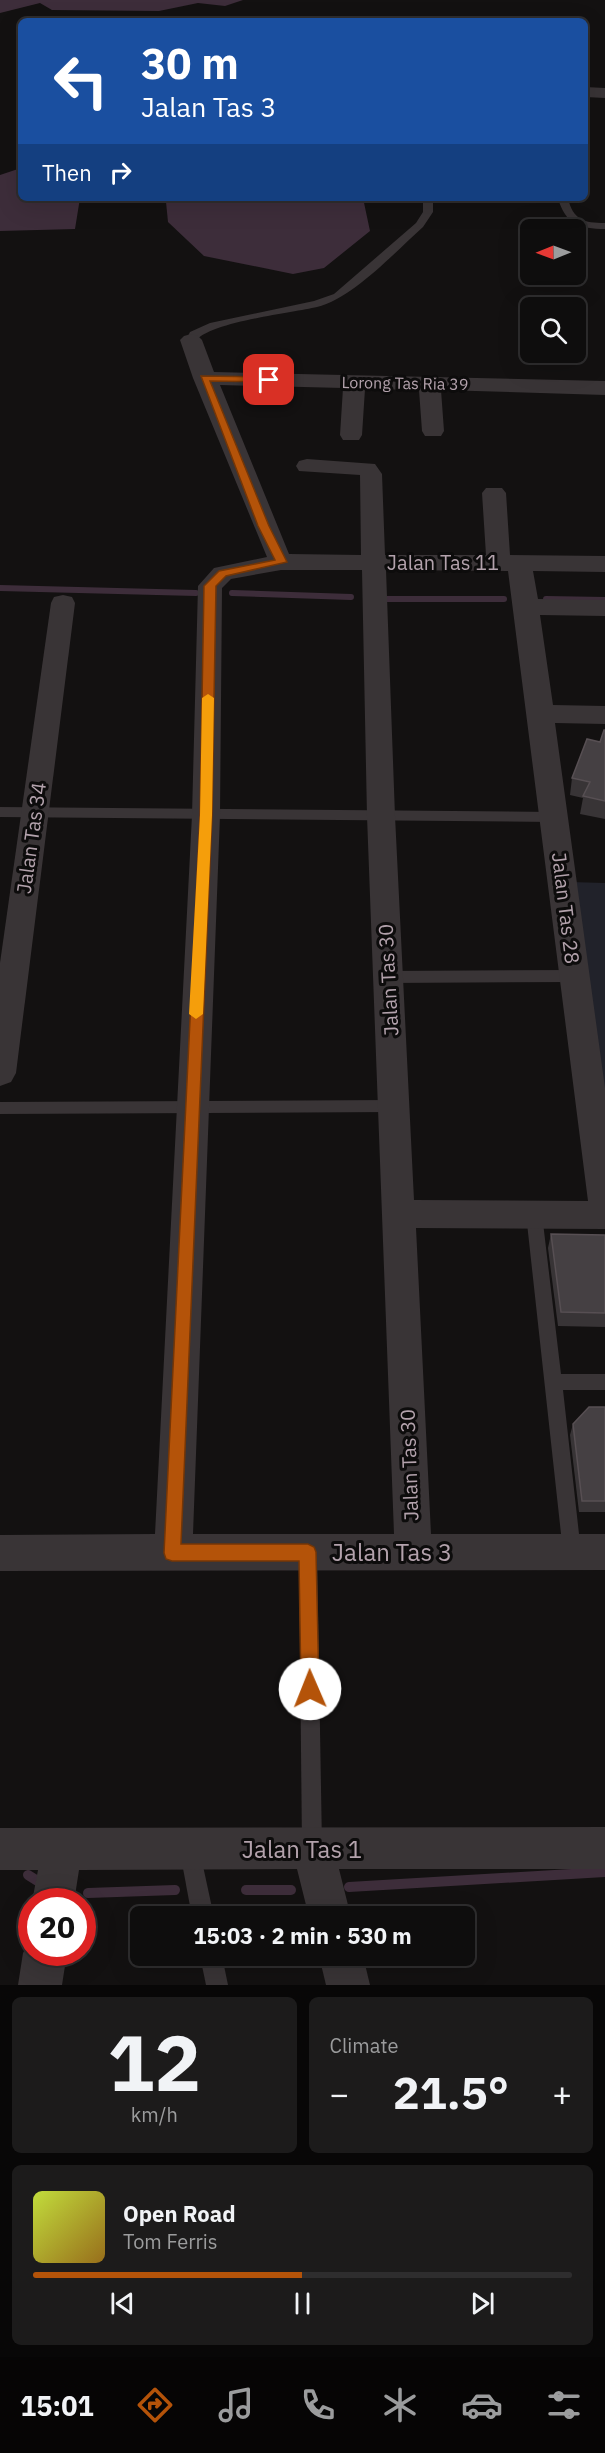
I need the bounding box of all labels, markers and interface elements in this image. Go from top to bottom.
text: 30 m [141,36,239,91]
icon: left [42,42,120,120]
text: Jalan Tas 3 [141,89,276,124]
icon: right [104,156,137,189]
text: Then [42,158,92,187]
north arrow [520,219,586,285]
map controls [520,219,586,363]
button: search [520,297,586,363]
pin [243,354,294,405]
icon: arrive [252,363,285,396]
street label: Lorong Tas Ria 39 [341,372,469,394]
street label: Jalan Tas 11 [387,549,499,576]
street label: Jalan Tas 34 [10,781,52,895]
street label: Jalan Tas 28 [546,851,586,965]
street label: Jalan Tas 30 [372,923,404,1037]
street label: Jalan Tas 30 [394,1408,424,1522]
street label: Jalan Tas 3 [332,1536,452,1568]
position arrow [278,1657,342,1721]
street label: Jalan Tas 1 [242,1833,362,1865]
speed limit sign: 20 [18,1888,96,1966]
text: 15:03 · 2 min · 530 m [193,1921,412,1950]
text: 12 [107,2011,201,2112]
text: Climate [330,2032,398,2059]
text: 21.5° [393,2063,509,2121]
text: − [330,2072,349,2115]
text: + [552,2072,572,2115]
text: km/h [131,2101,178,2128]
text: Open Road [123,2199,236,2228]
text: Tom Ferris [123,2228,218,2255]
icon: previous [106,2287,139,2320]
icon: pause [286,2287,319,2320]
icon: next [466,2287,499,2320]
icon: directions [134,2384,176,2426]
icon: music [215,2384,257,2426]
icon: phone [297,2384,339,2426]
icon: climate [379,2384,421,2426]
icon: car [461,2384,503,2426]
icon: filters [543,2384,585,2426]
text: 15:01 [20,2388,94,2423]

